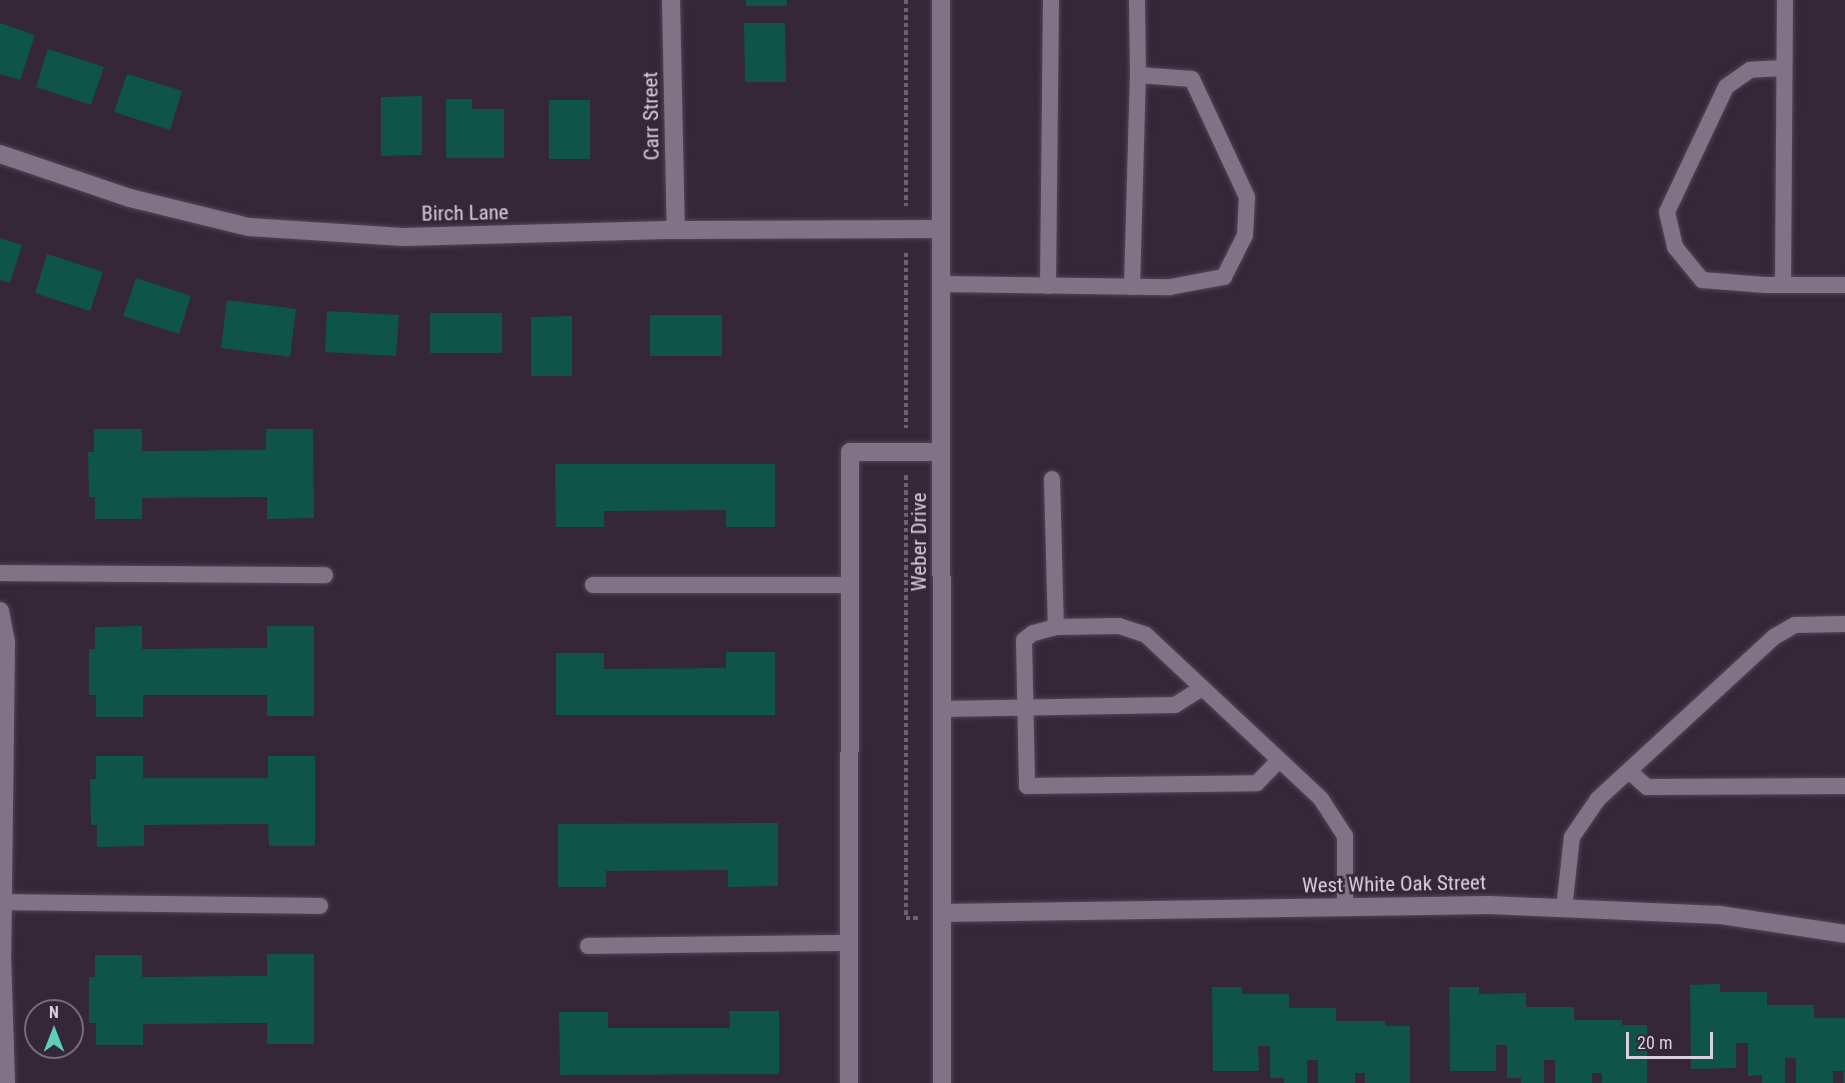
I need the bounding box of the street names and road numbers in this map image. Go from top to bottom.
street label: Carr Street [638,71,664,161]
street label: Birch Lane [421,200,509,226]
street label: Weber Drive [906,493,932,591]
street label: West White Oak Street [1302,870,1486,898]

